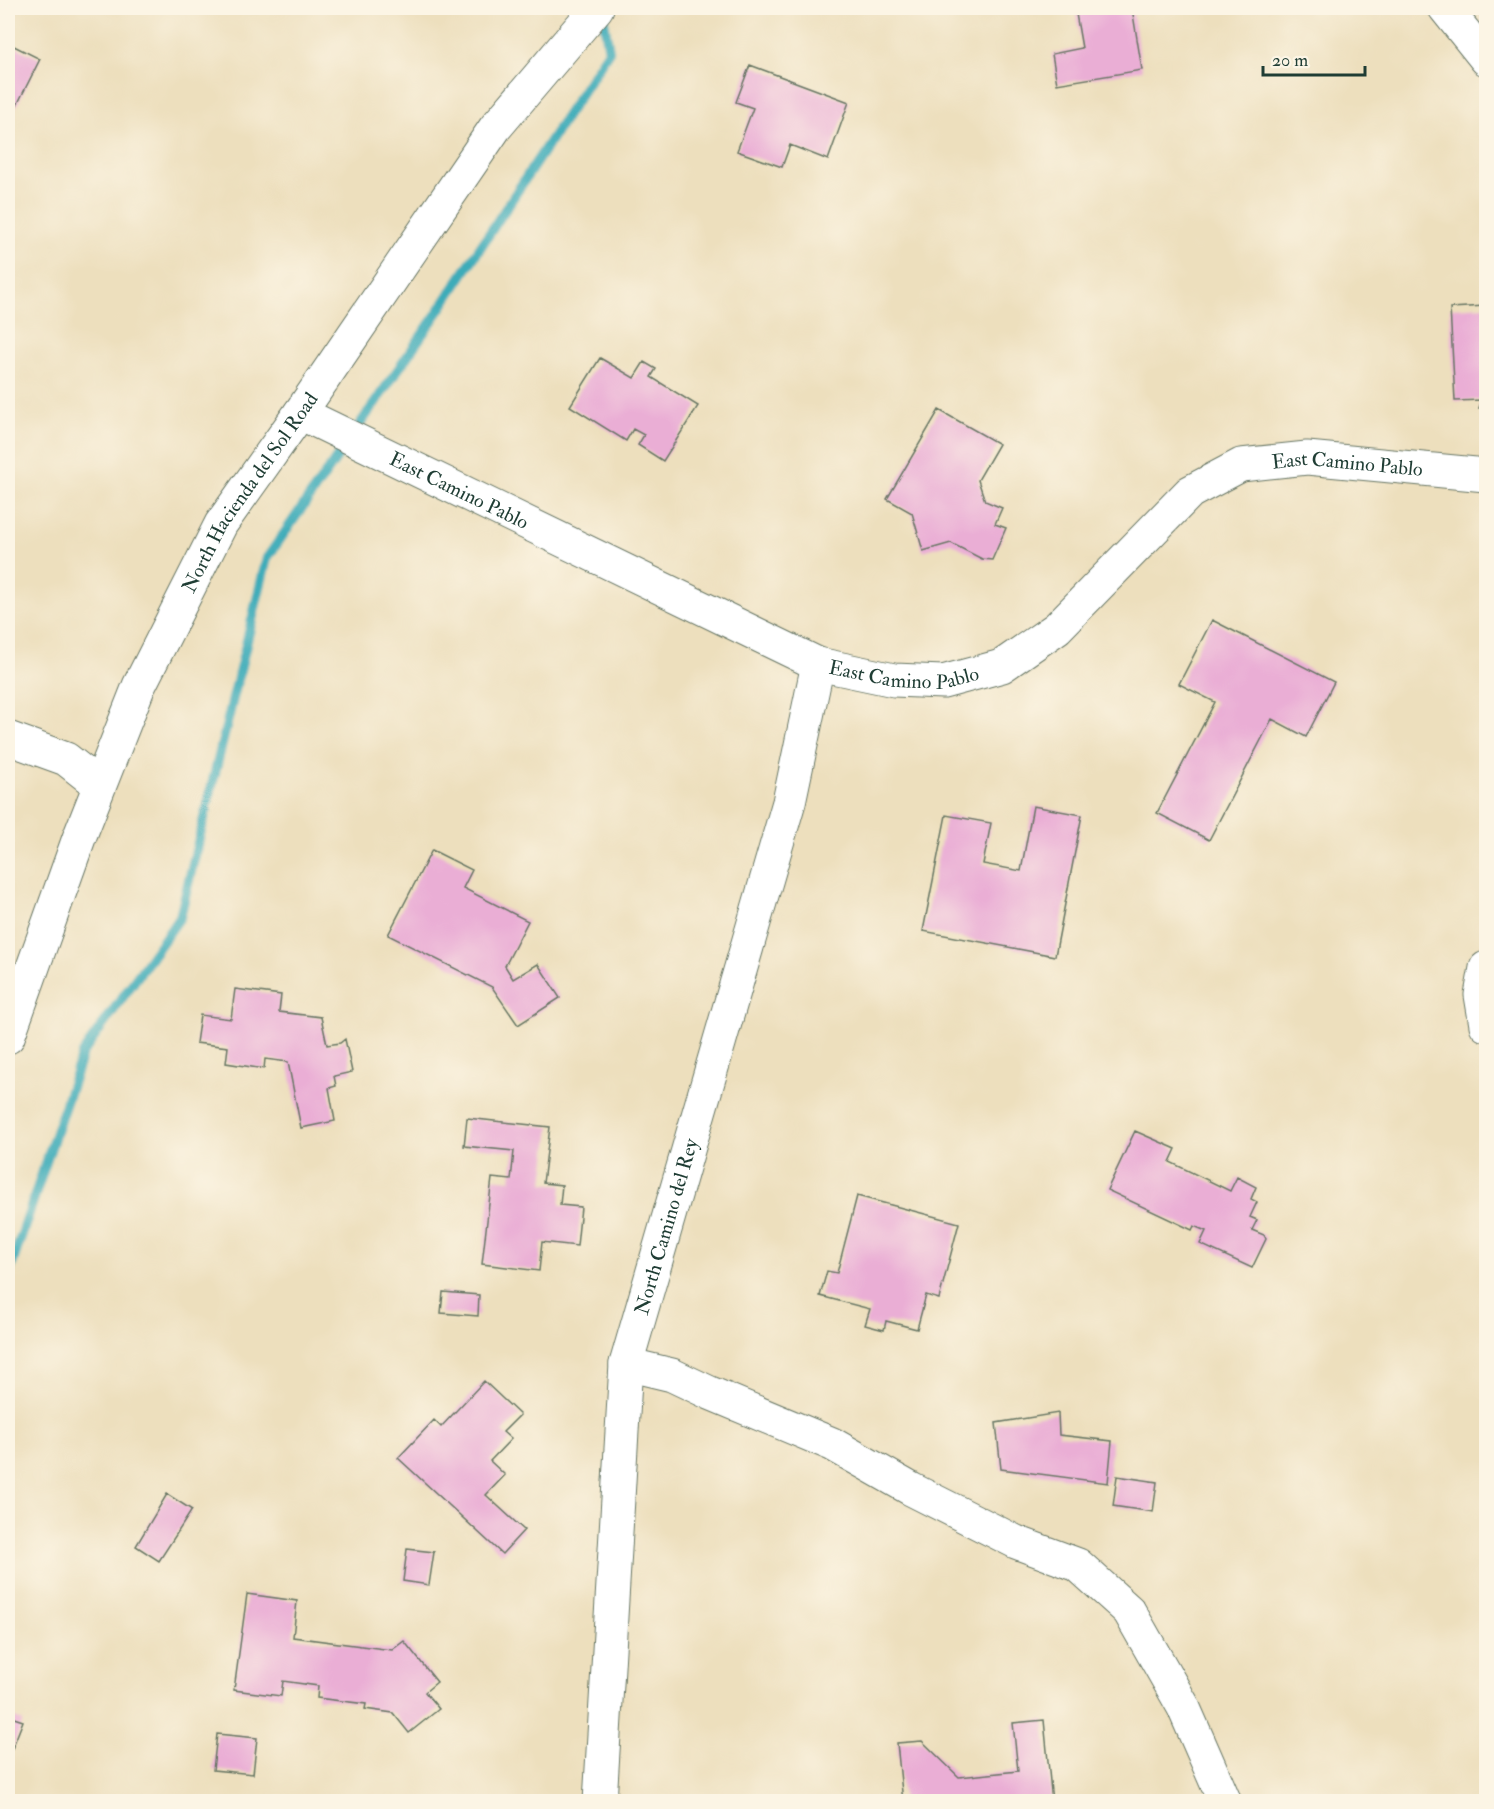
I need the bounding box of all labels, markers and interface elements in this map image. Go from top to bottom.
scale bar [1263,39,1365,77]
text: 20 m [1272,49,1308,72]
street label: North Hacienda del Sol Road [176,387,323,597]
street label: East Camino Pablo [1270,445,1424,481]
street label: East Camino Pablo [386,446,533,535]
street label: East Camino Pablo [827,654,982,695]
street label: North Camino del Rey [628,1134,704,1318]

